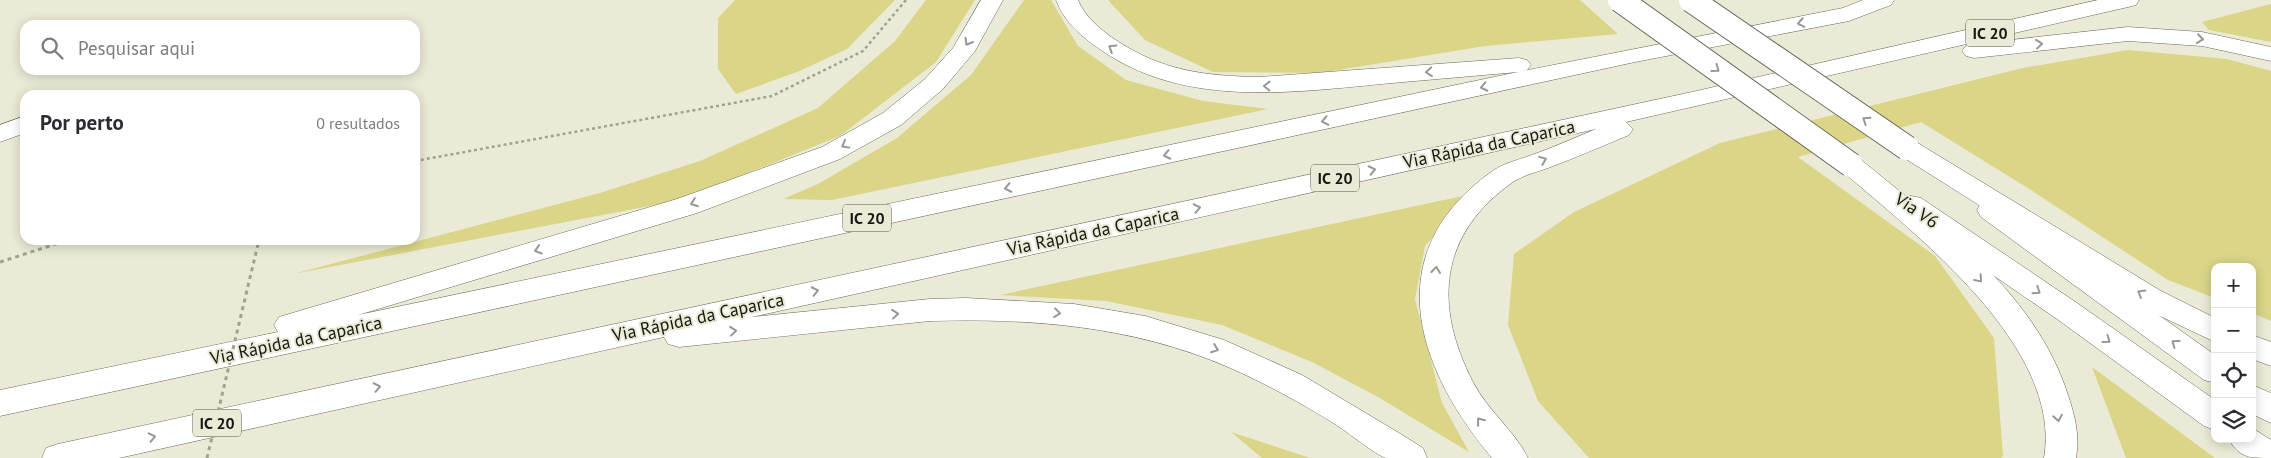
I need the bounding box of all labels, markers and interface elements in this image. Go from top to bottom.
one-way arrow [1797,18,1806,28]
road number: IC 20 [1966,19,2014,46]
search box [20,20,420,75]
icon: search [38,34,66,62]
one-way arrow [2196,34,2205,44]
text: Pesquisar aqui [78,36,195,60]
one-way arrow [965,37,975,46]
one-way arrow [2035,39,2043,50]
one-way arrow [1109,45,1118,55]
one-way arrow [1711,63,1720,72]
one-way arrow [1425,66,1433,77]
one-way arrow [1263,80,1271,91]
one-way arrow [1480,81,1489,92]
text: Por perto [40,109,124,136]
text: 0 resultados [316,113,400,133]
one-way arrow [1321,115,1330,126]
street label: Via Rápida da Caparica [1400,115,1577,174]
one-way arrow [1863,117,1872,126]
one-way arrow [842,139,851,149]
one-way arrow [1162,149,1171,159]
one-way arrow [1539,156,1547,166]
road number: IC 20 [1311,164,1359,192]
one-way arrow [1368,165,1377,176]
one-way arrow [1003,183,1012,193]
street label: Via V6 [1890,186,1943,233]
one-way arrow [690,197,698,207]
street label: Via Rápida da Caparica [1004,202,1181,261]
one-way arrow [1192,203,1201,214]
road number: IC 20 [843,204,891,232]
one-way arrow [534,245,543,255]
map controls [2211,263,2256,443]
button: + [2211,263,2256,308]
one-way arrow [1430,266,1441,274]
one-way arrow [1973,274,1982,283]
one-way arrow [2031,285,2040,294]
one-way arrow [811,286,820,297]
street label: Via Rápida da Caparica [609,288,786,347]
one-way arrow [2137,289,2146,299]
one-way arrow [1053,307,1061,318]
button: − [2211,308,2256,353]
one-way arrow [891,309,899,320]
street label: Via Rápida da Caparica [207,311,384,370]
one-way arrow [730,326,738,337]
one-way arrow [2101,334,2111,343]
one-way arrow [2171,340,2181,349]
one-way arrow [1210,343,1219,353]
button: locate [2211,353,2256,398]
one-way arrow [372,382,381,393]
button: layers [2211,398,2256,443]
road number: IC 20 [193,409,241,436]
one-way arrow [2053,414,2063,423]
one-way arrow [1477,418,1486,427]
one-way arrow [147,432,156,443]

